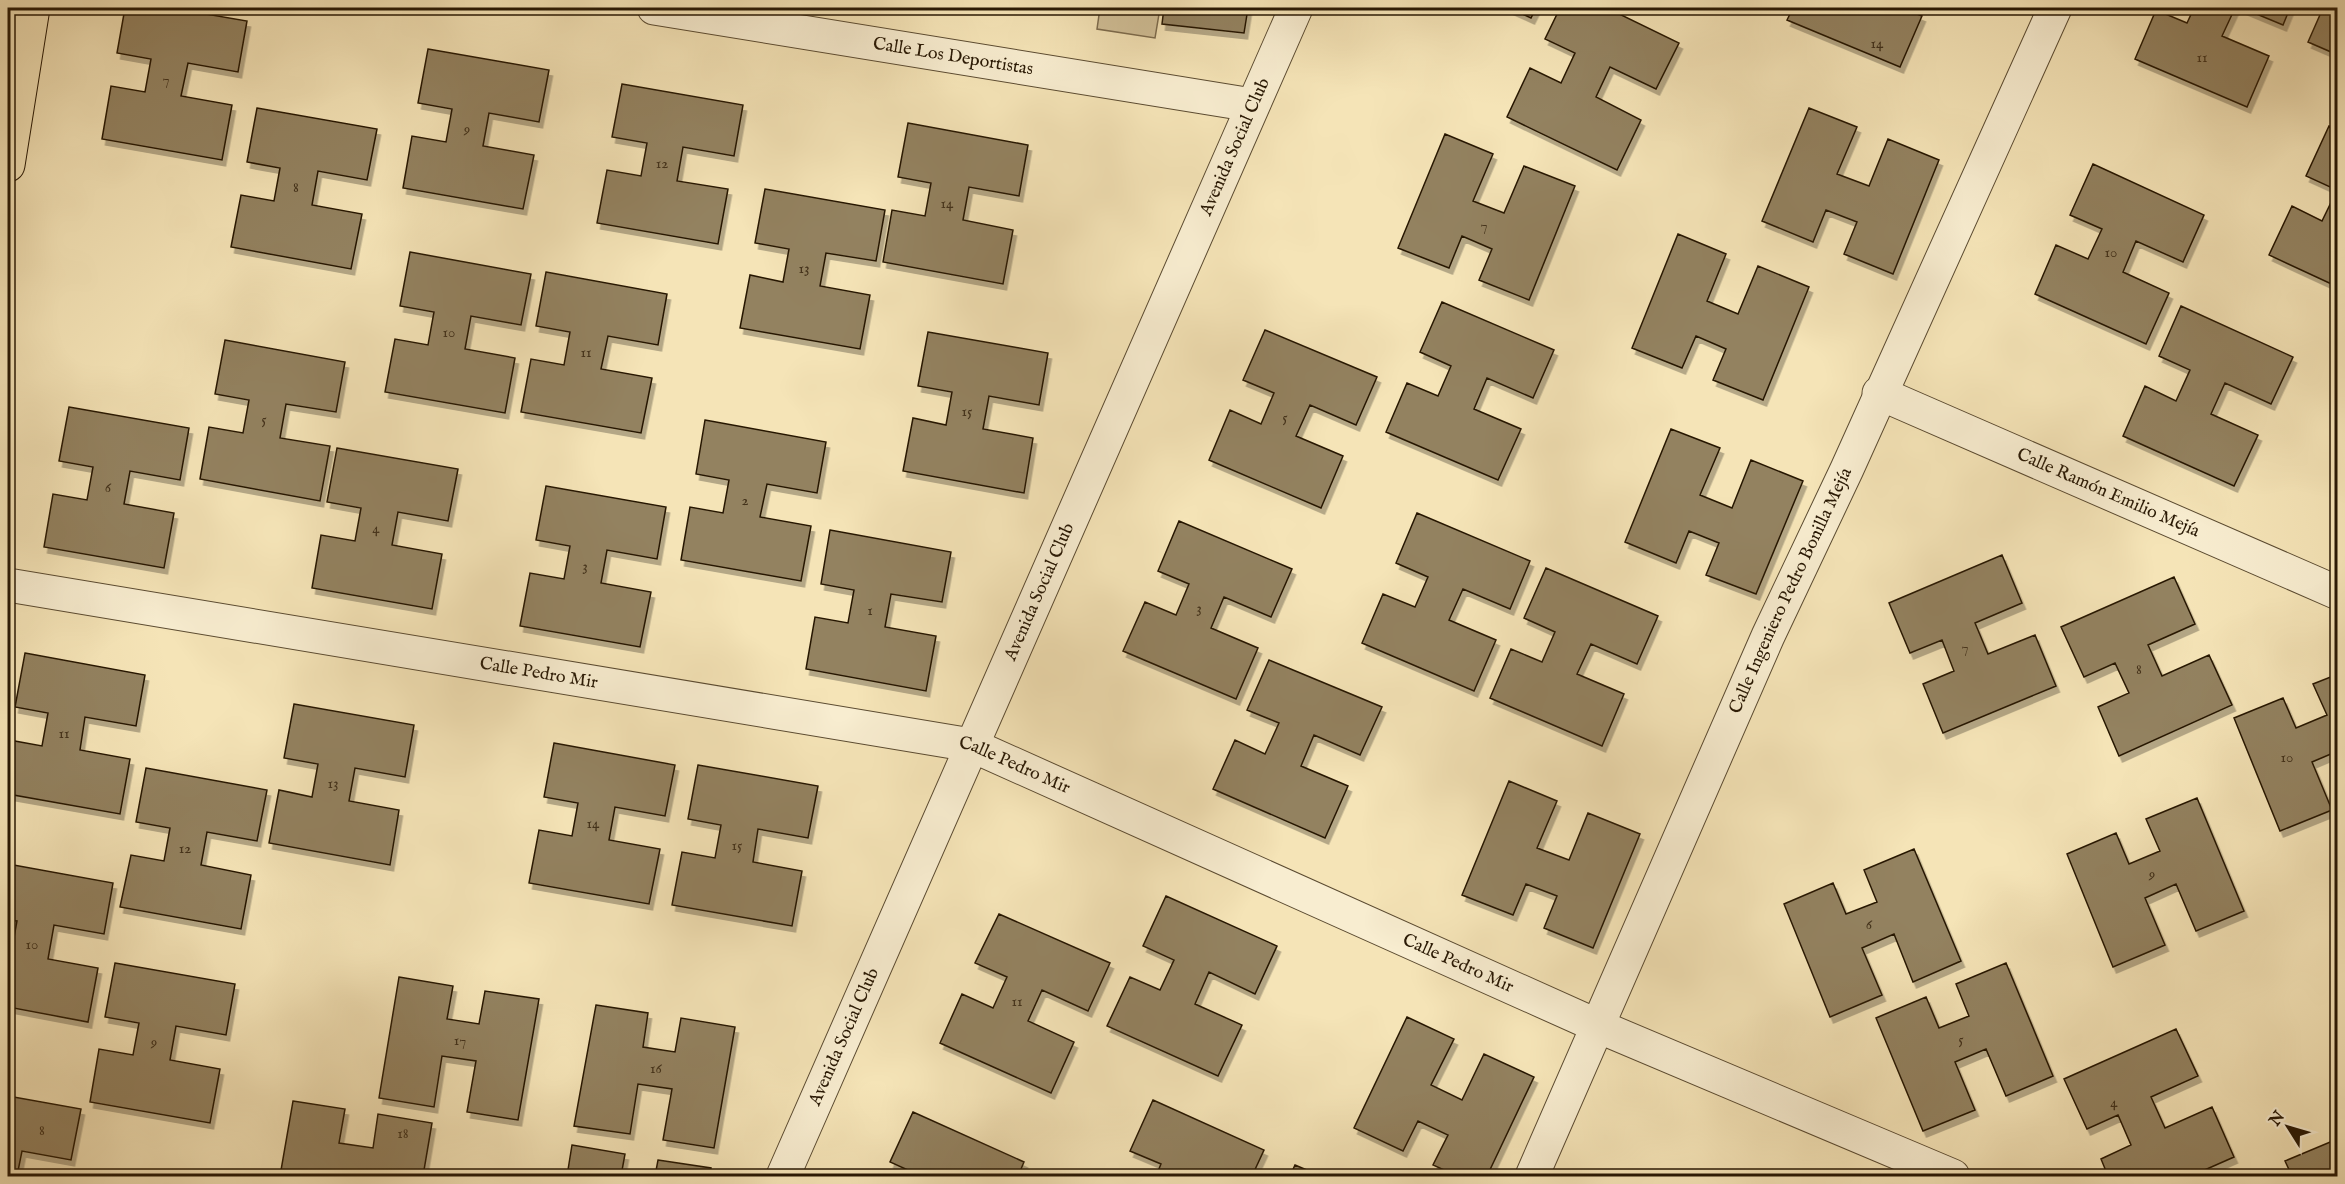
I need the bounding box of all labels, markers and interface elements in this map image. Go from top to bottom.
street label: Calle Los Deportistas [871,32,1035,81]
house number: 14 [1871,34,1884,53]
house number: 11 [2196,48,2208,67]
house number: 7 [162,70,170,89]
street label: Avenida Social Club [1194,74,1276,220]
house number: 9 [463,120,470,139]
house number: 12 [656,154,668,173]
house number: 8 [293,178,299,197]
house number: 14 [941,194,954,213]
house number: 7 [1480,216,1488,235]
house number: 10 [2105,243,2117,262]
house number: 13 [798,259,810,278]
house number: 10 [443,323,455,342]
house number: 11 [580,343,592,362]
house number: 15 [961,402,973,421]
house number: 5 [1282,408,1288,427]
house number: 5 [261,410,267,429]
street label: Calle Ramón Emilio Mejía [2013,443,2204,543]
street label: Calle Ingeniero Pedro Bonilla Mejía [1724,464,1858,717]
house number: 6 [105,478,112,497]
house number: 2 [741,491,749,510]
house number: 4 [372,519,380,538]
street label: Avenida Social Club [999,519,1080,665]
house number: 3 [582,557,588,576]
house number: 3 [1196,599,1202,618]
house number: 1 [867,601,873,620]
house number: 7 [1961,638,1969,657]
street label: Calle Pedro Mir [478,652,600,694]
house number: 8 [2136,660,2142,679]
house number: 11 [58,724,70,743]
street label: Calle Pedro Mir [957,732,1074,800]
house number: 10 [2281,748,2293,767]
house number: 13 [327,774,339,793]
house number: 14 [587,814,600,833]
house number: 15 [731,836,743,855]
house number: 12 [179,839,191,858]
house number: 9 [2148,865,2155,884]
house number: 6 [1866,915,1873,934]
street label: Calle Pedro Mir [1399,928,1518,998]
house number: 10 [26,935,38,954]
street label: Avenida Social Club [803,964,885,1110]
house number: 11 [1011,992,1023,1011]
house number: 5 [1958,1030,1964,1049]
house number: 17 [454,1031,466,1050]
house number: 9 [150,1033,157,1052]
house number: 16 [650,1059,663,1078]
house number: 4 [2110,1093,2118,1112]
north arrow [2258,1097,2318,1157]
text: N [2265,1108,2290,1132]
house number: 8 [39,1121,45,1140]
house number: 18 [397,1124,409,1143]

